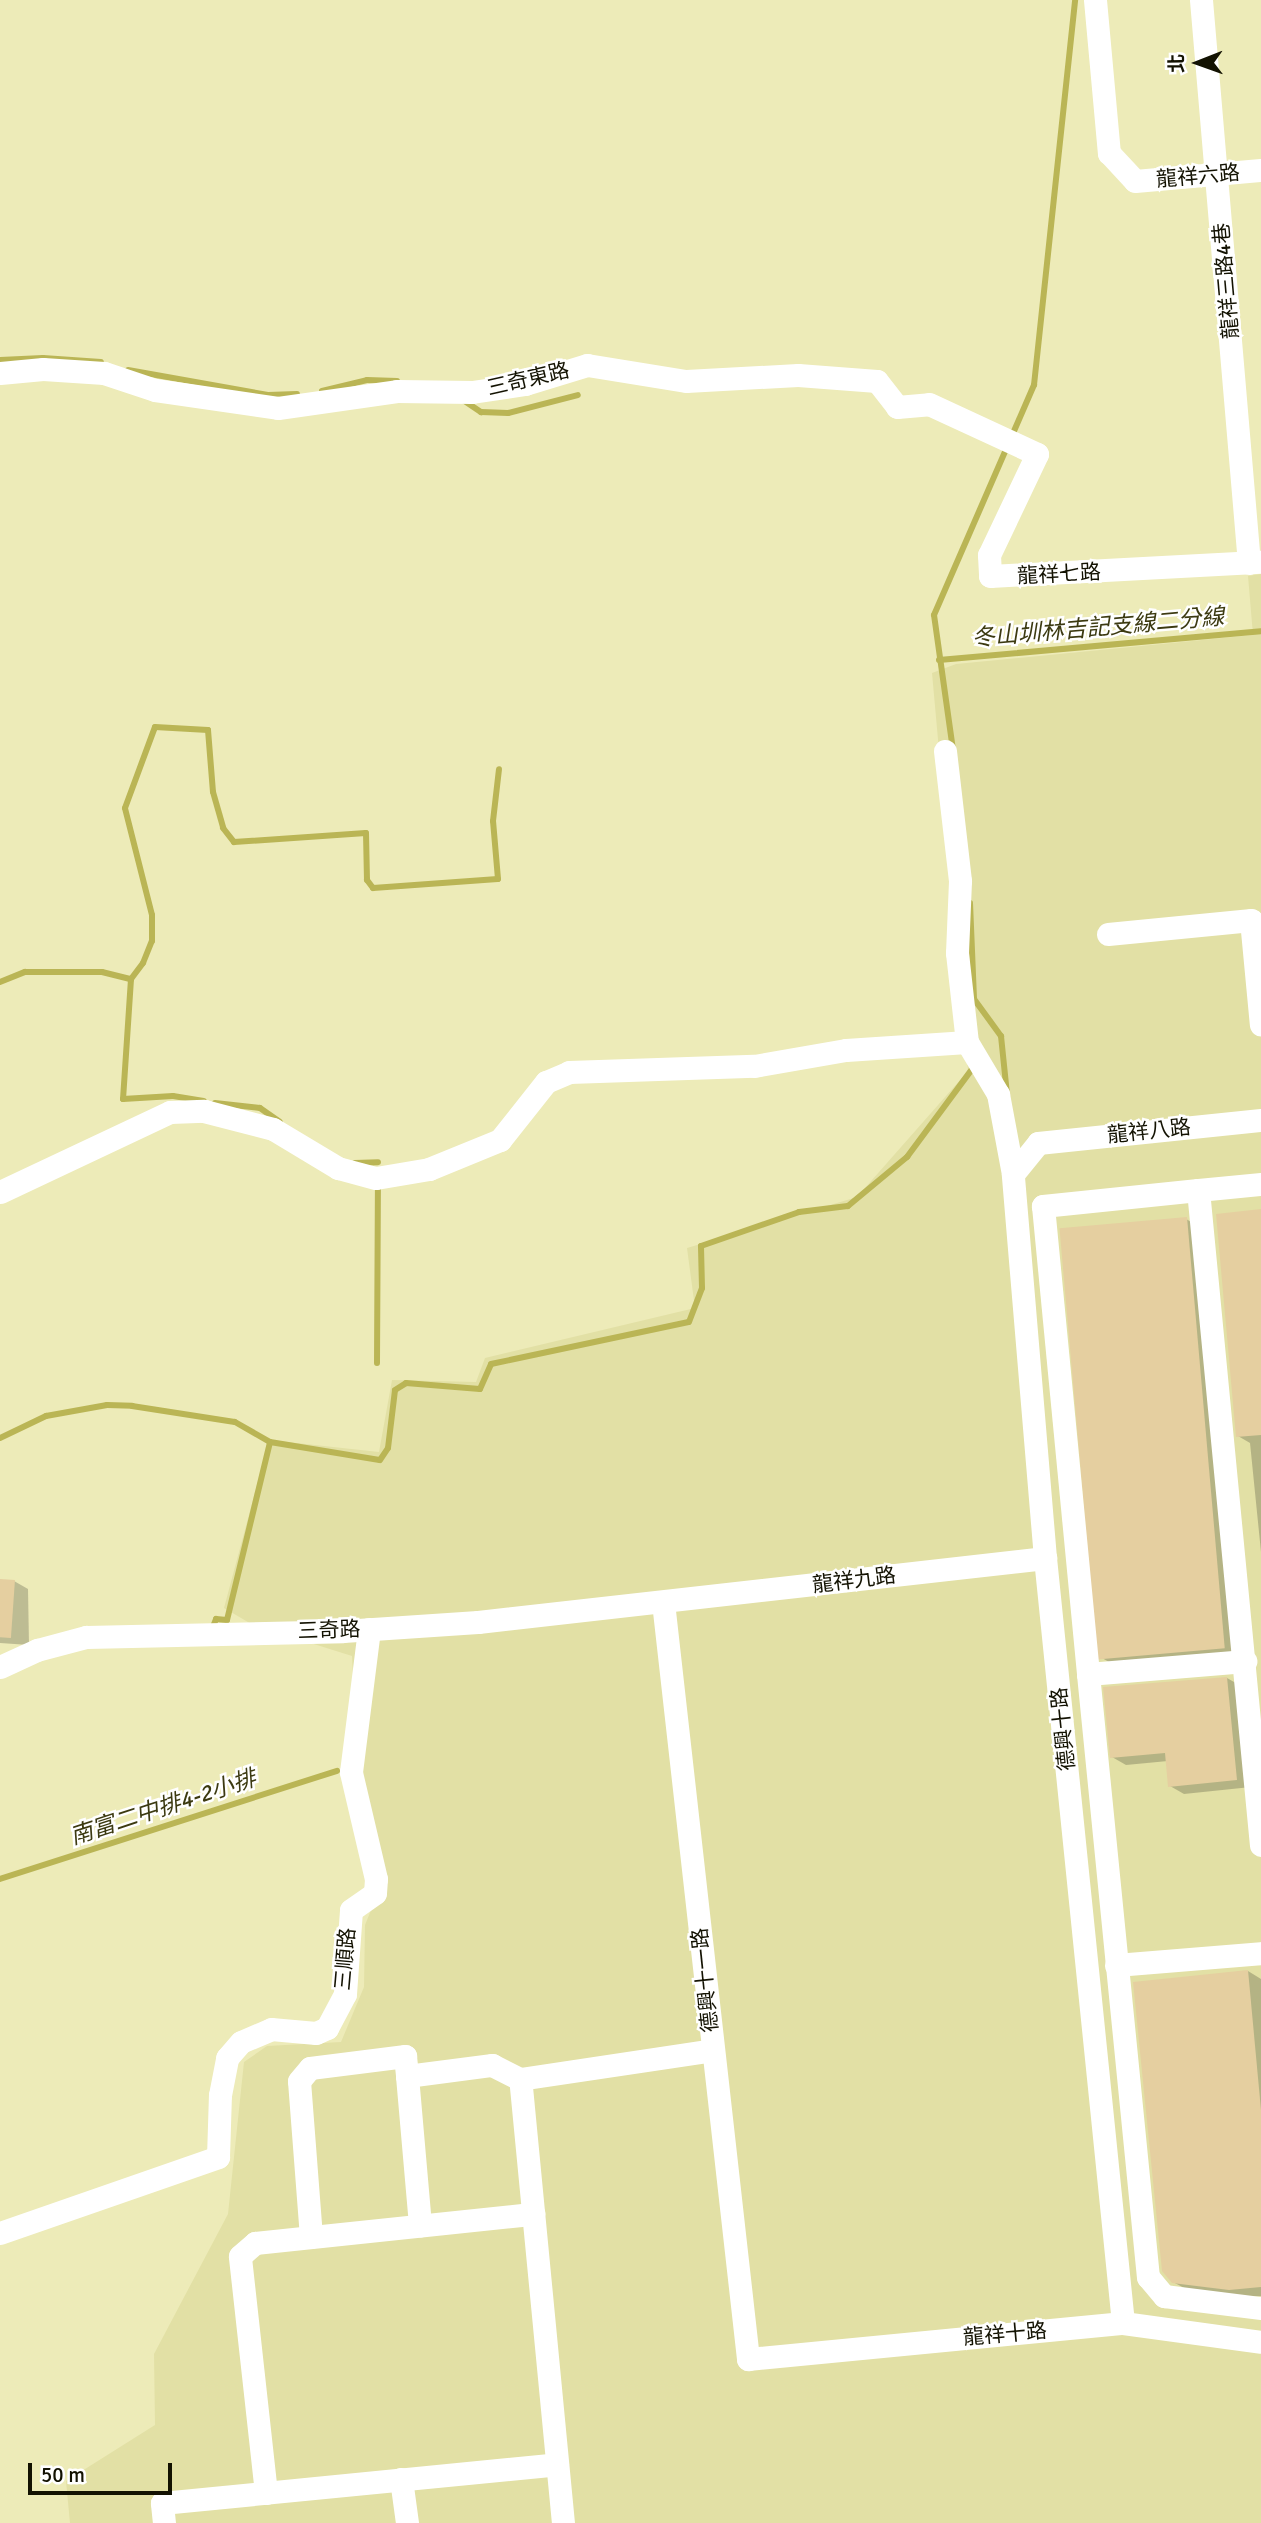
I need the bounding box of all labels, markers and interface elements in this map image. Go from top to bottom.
north arrow [1163,28,1233,98]
text: 北 [1165,54,1189,73]
street label: 龍祥六路 [1155,160,1241,192]
street label: 龍祥三路4巷 [1208,222,1244,340]
street label: 三奇東路 [484,357,572,401]
street label: 龍祥七路 [1016,559,1102,589]
water label: 冬山圳林吉記支線二分線 [971,603,1225,653]
street label: 龍祥八路 [1106,1114,1192,1148]
street label: 龍祥九路 [811,1562,897,1598]
street label: 三奇路 [297,1616,361,1644]
street label: 德興十路 [1046,1686,1080,1772]
water label: 南富二中排4-2小排 [67,1765,259,1851]
street label: 德興十一路 [687,1926,723,2034]
street label: 三順路 [330,1927,360,1991]
street label: 龍祥十路 [962,2318,1048,2350]
scale bar [32,2450,175,2494]
text: 50 m [41,2462,85,2488]

